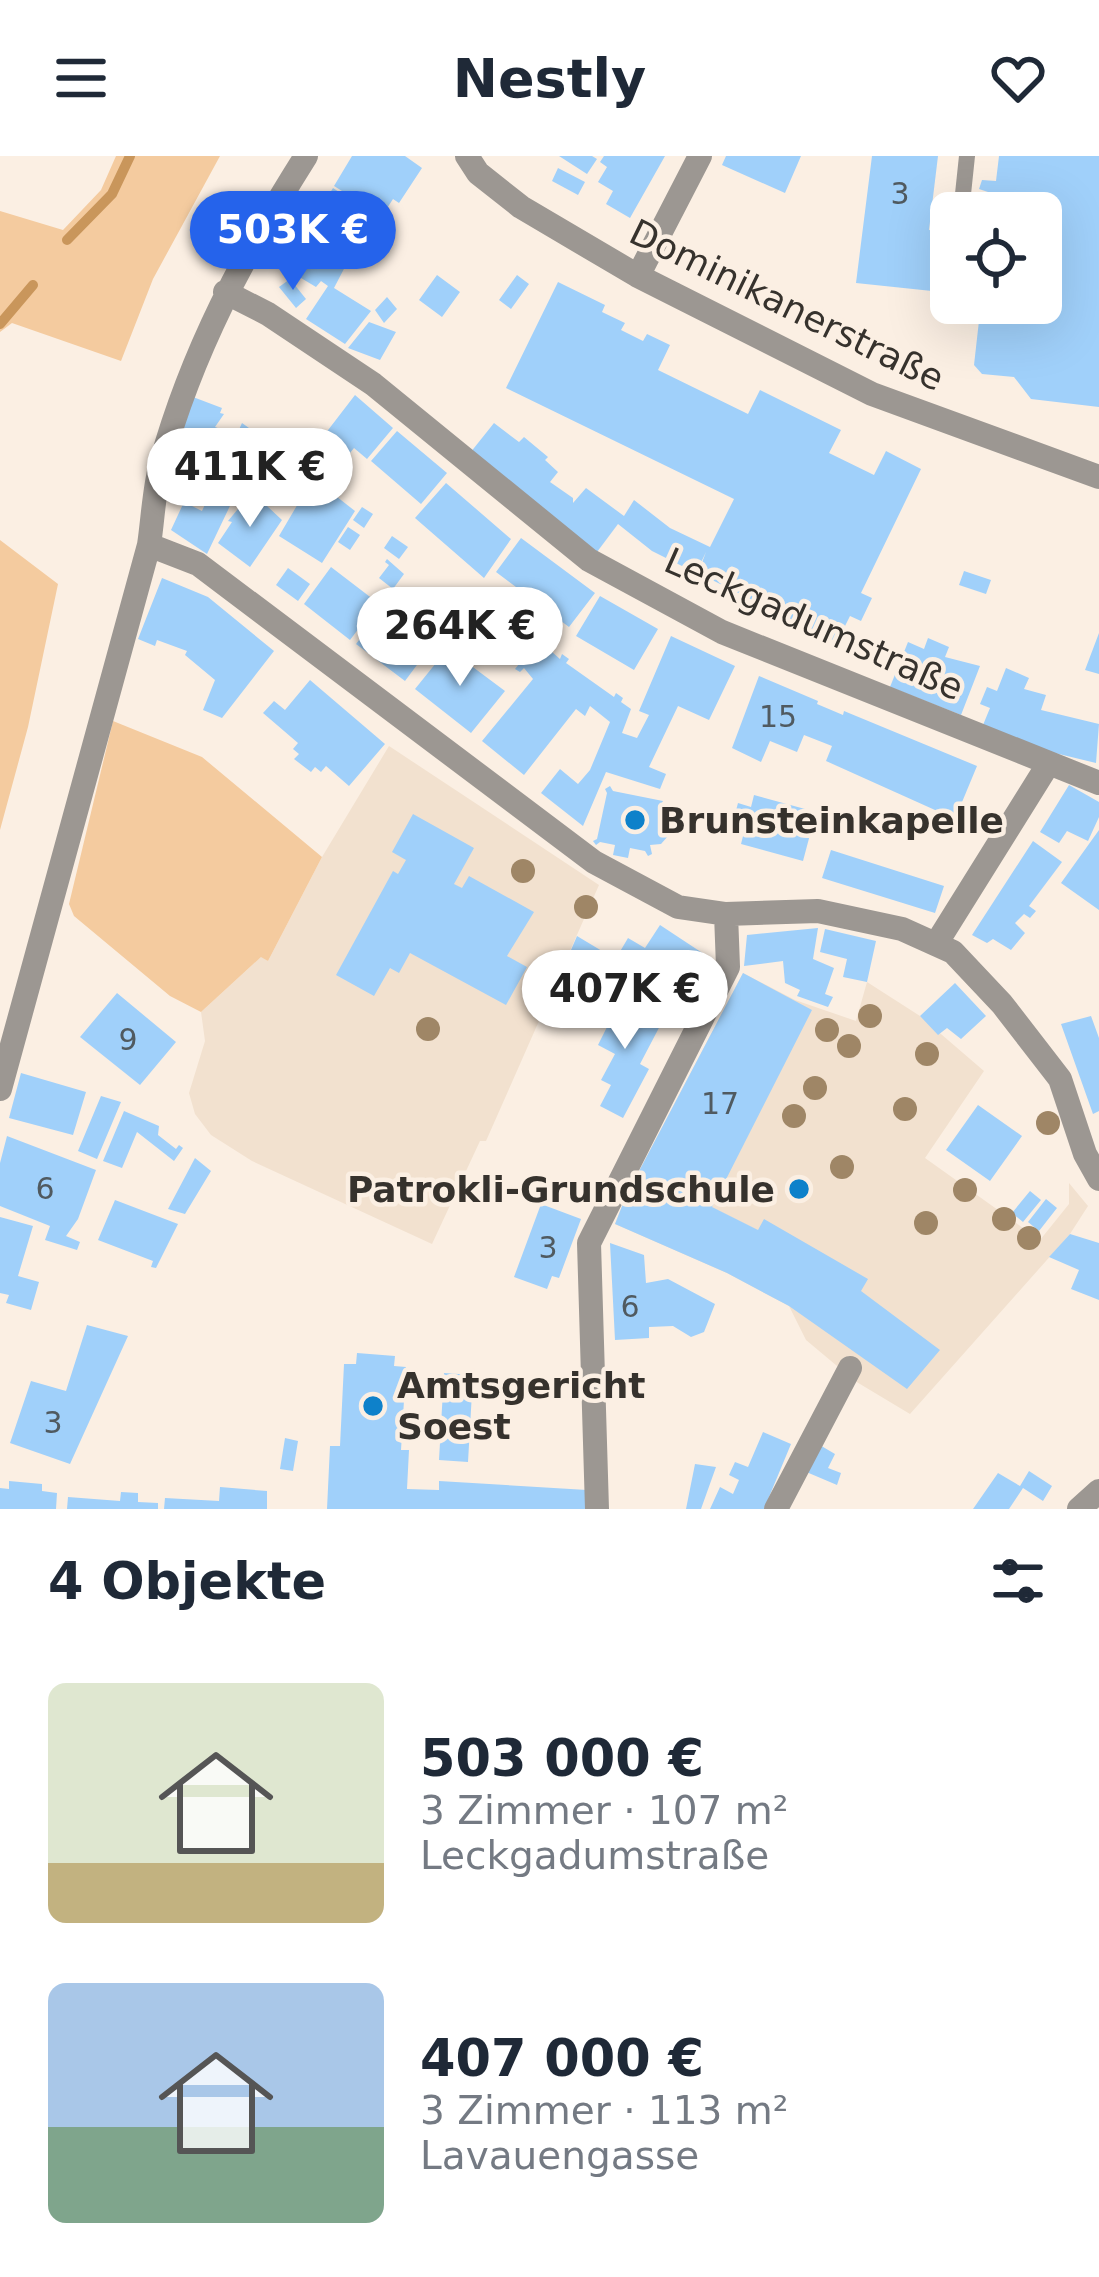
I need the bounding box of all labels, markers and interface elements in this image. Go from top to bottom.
icon: menu [48,45,114,111]
icon: heart [985,45,1051,111]
text: Nestly [453,47,646,110]
house number: 3 [890,176,910,211]
pin: 503K € [195,191,391,293]
map controls [930,192,1062,324]
button: locate [930,192,1062,324]
text: 503K € [217,207,369,252]
street label: Dominikanerstraße [623,211,951,399]
pin: 411K € [152,428,348,530]
text: 411K € [174,444,326,489]
street label: Leckgadumstraße [658,540,970,708]
pin: 264K € [362,587,558,689]
text: 264K € [384,603,536,648]
house number: 15 [759,699,797,734]
place label: Brunsteinkapelle [659,800,1004,841]
marker: Brunsteinkapelle [622,807,648,833]
pin: 407K € [527,950,723,1052]
text: 407K € [549,966,701,1011]
house number: 9 [118,1022,138,1057]
house number: 17 [701,1086,739,1121]
place label: Patrokli-Grundschule [347,1169,775,1210]
house number: 6 [35,1171,55,1206]
marker: Patrokli-Grundschule [786,1176,812,1202]
house number: 3 [538,1230,558,1265]
house number: 6 [620,1289,640,1324]
place label: Amtsgericht Soest [397,1365,645,1447]
marker: Amtsgericht Soest [360,1393,386,1419]
house number: 3 [43,1405,63,1440]
icon: filters [985,1548,1051,1614]
text: 4 Objekte [48,1552,326,1611]
text: 503 000 € [420,1729,704,1788]
icon: home [144,1731,288,1875]
text: 3 Zimmer · 107 m² [420,1788,788,1833]
text: Leckgadumstraße [420,1833,769,1878]
text: 407 000 € [420,2029,704,2088]
icon: home [144,2031,288,2175]
text: 3 Zimmer · 113 m² [420,2088,788,2133]
text: Lavauengasse [420,2133,699,2178]

